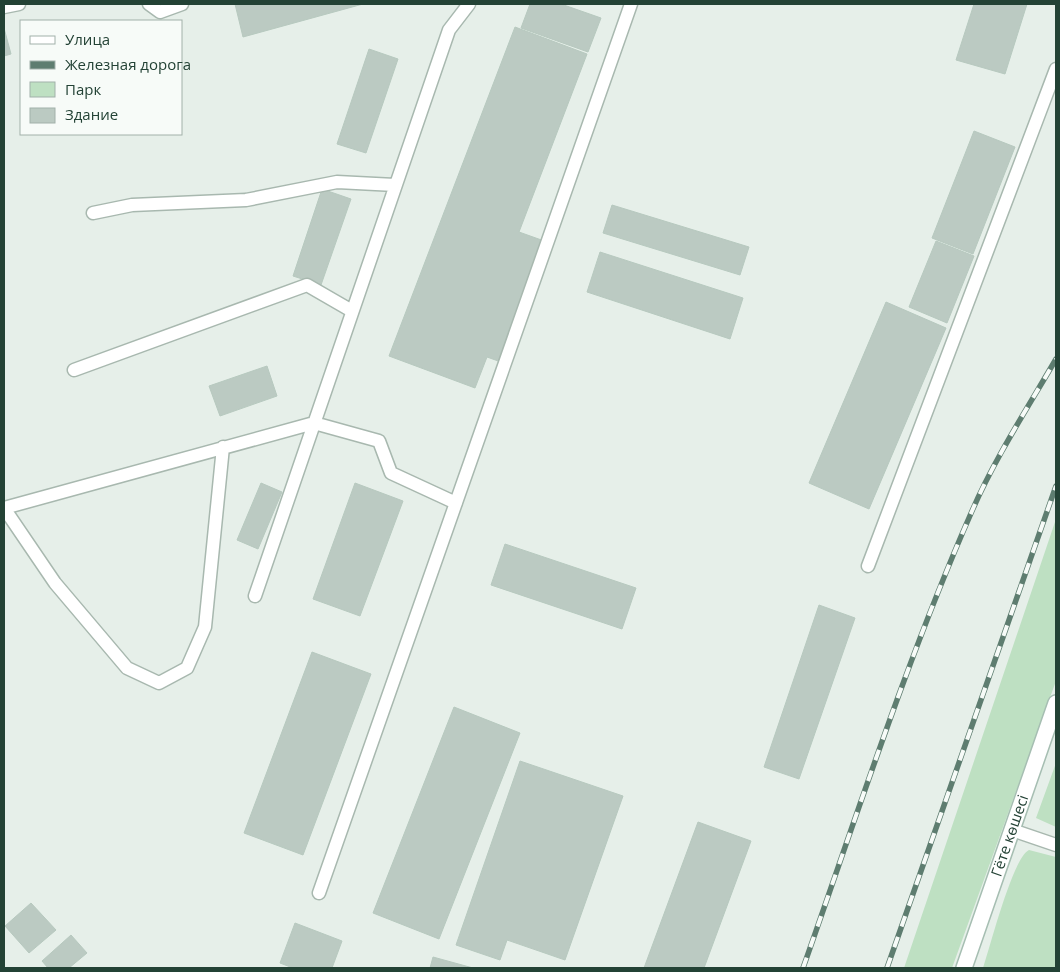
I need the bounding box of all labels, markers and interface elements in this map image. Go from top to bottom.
legend [20,20,182,135]
text: Улица [65,29,110,49]
text: Железная дорога [65,54,191,74]
text: Парк [65,79,101,99]
text: Здание [65,104,118,124]
street label: Гёте көшесі [986,792,1032,879]

